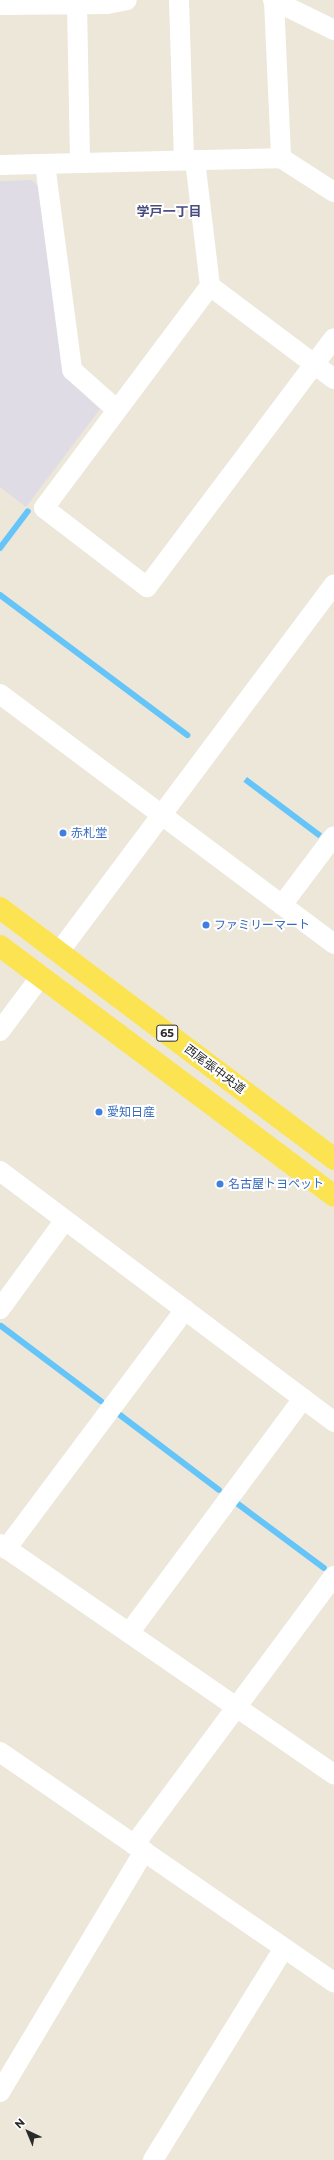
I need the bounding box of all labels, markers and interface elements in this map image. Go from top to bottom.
district label: 学戸一丁目 [137,203,201,219]
place label: 赤札堂 [71,826,107,840]
marker: 赤札堂 [58,828,68,838]
place label: ファミリーマート [214,918,310,932]
marker: ファミリーマート [201,920,211,930]
road number: 65 [156,1024,178,1042]
street label: 西尾張中央道 [182,1042,248,1096]
place label: 愛知日産 [107,1105,155,1119]
marker: 愛知日産 [94,1107,104,1117]
place label: 名古屋トヨペット [228,1177,324,1191]
marker: 名古屋トヨペット [215,1179,225,1189]
north arrow [8,2112,48,2152]
text: N [12,2115,28,2131]

